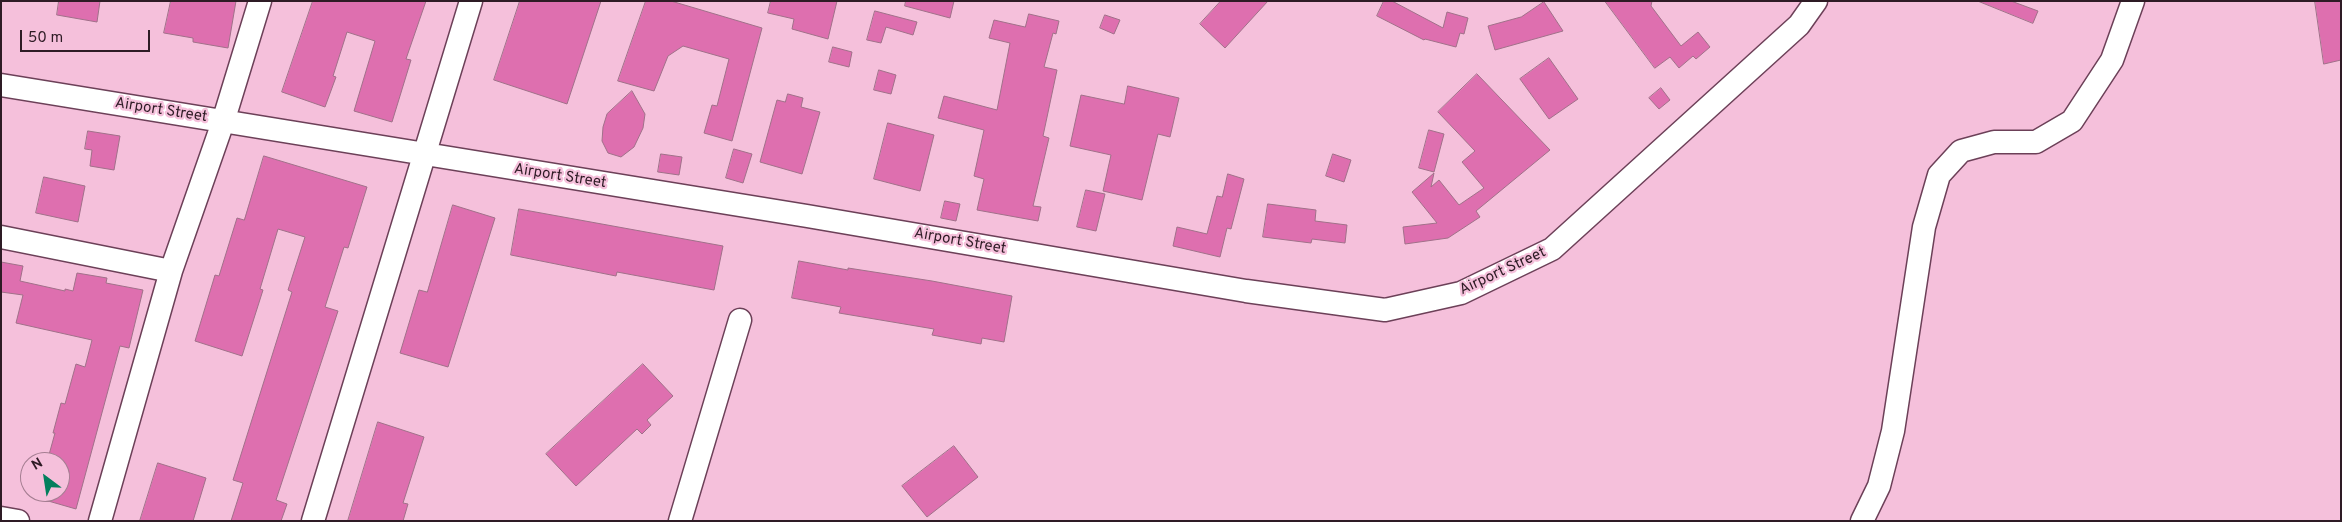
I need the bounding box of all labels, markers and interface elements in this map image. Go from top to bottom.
scale bar [22,20,152,52]
text: 50 m [28,29,63,48]
street label: Airport Street [114,95,208,127]
street label: Airport Street [513,161,607,193]
street label: Airport Street [912,225,1008,259]
street label: Airport Street [1457,244,1549,300]
north arrow [20,452,70,502]
text: N [29,455,46,474]

